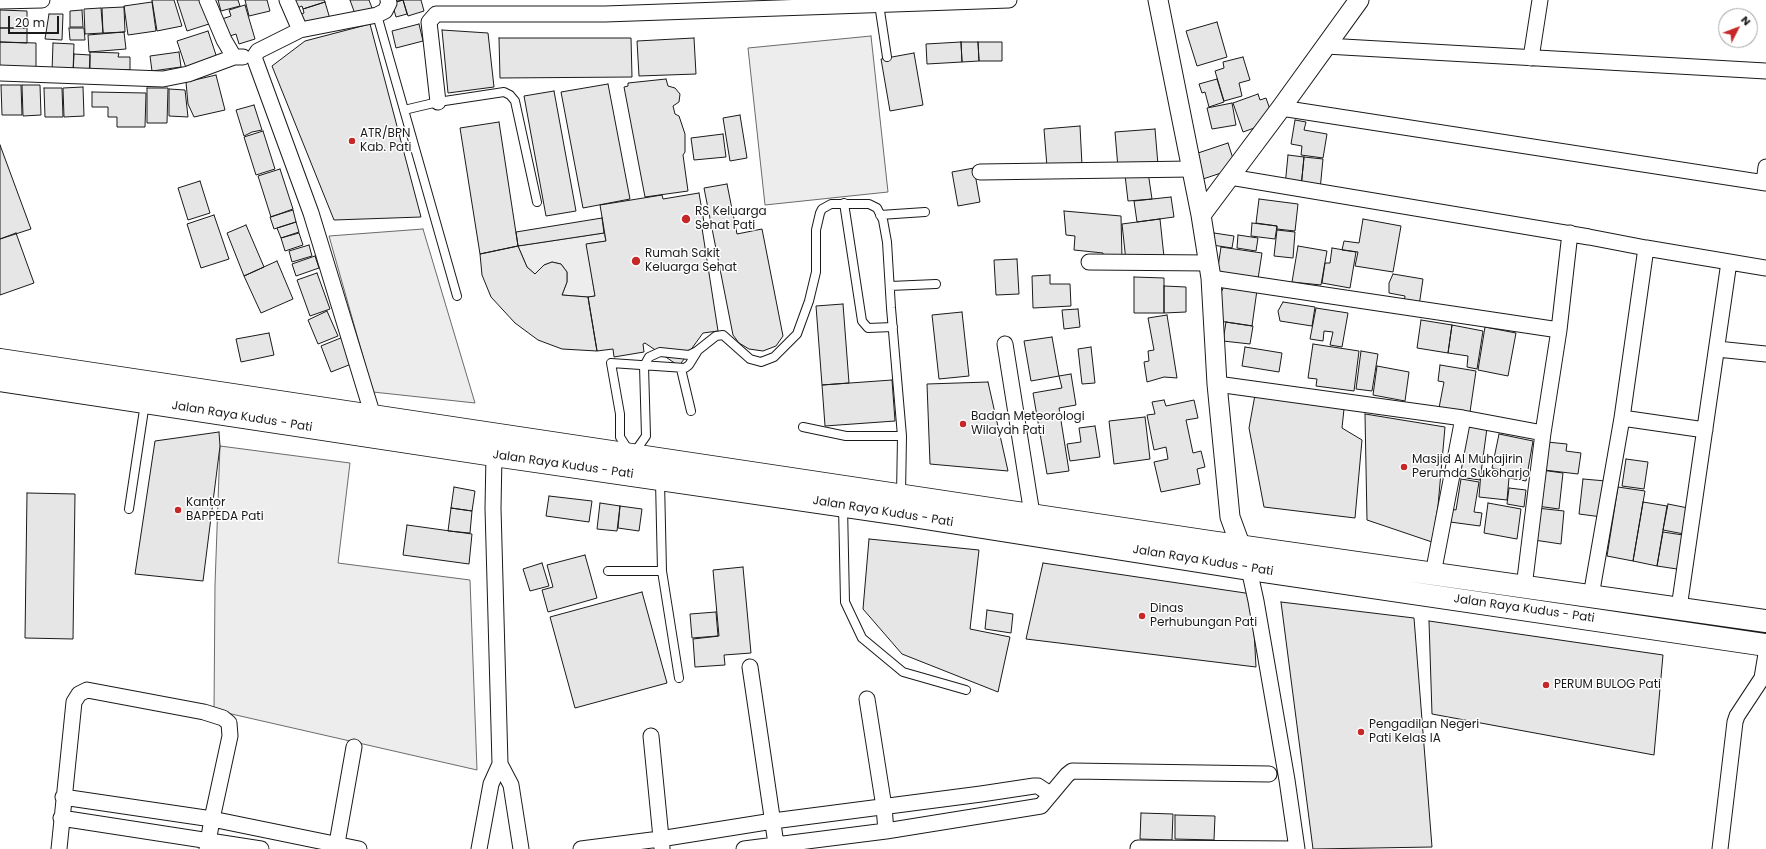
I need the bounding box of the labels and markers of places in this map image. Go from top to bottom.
place label: ATR/BPN Kab. Pati [360,127,412,155]
marker: ATR/BPN Kab. Pati [347,136,357,146]
place label: RS Keluarga Sehat Pati [695,205,767,233]
marker: RS Keluarga Sehat Pati [680,213,692,225]
place label: Rumah Sakit Keluarga Sehat [645,247,737,275]
marker: Rumah Sakit Keluarga Sehat [630,255,642,267]
place label: Badan Meteorologi Wilayah Pati [971,410,1085,438]
marker: Badan Meteorologi Wilayah Pati [958,419,968,429]
place label: Masjid Al Muhajirin Perumda Sukoharjo [1412,453,1530,481]
marker: Masjid Al Muhajirin Perumda Sukoharjo [1399,462,1409,472]
place label: Kantor BAPPEDA Pati [186,496,264,524]
marker: Kantor BAPPEDA Pati [173,505,183,515]
place label: Dinas Perhubungan Pati [1150,602,1257,630]
marker: Dinas Perhubungan Pati [1137,611,1147,621]
place label: PERUM BULOG Pati [1554,678,1661,692]
marker: PERUM BULOG Pati [1541,680,1551,690]
place label: Pengadilan Negeri Pati Kelas IA [1369,718,1479,746]
marker: Pengadilan Negeri Pati Kelas IA [1356,727,1366,737]

